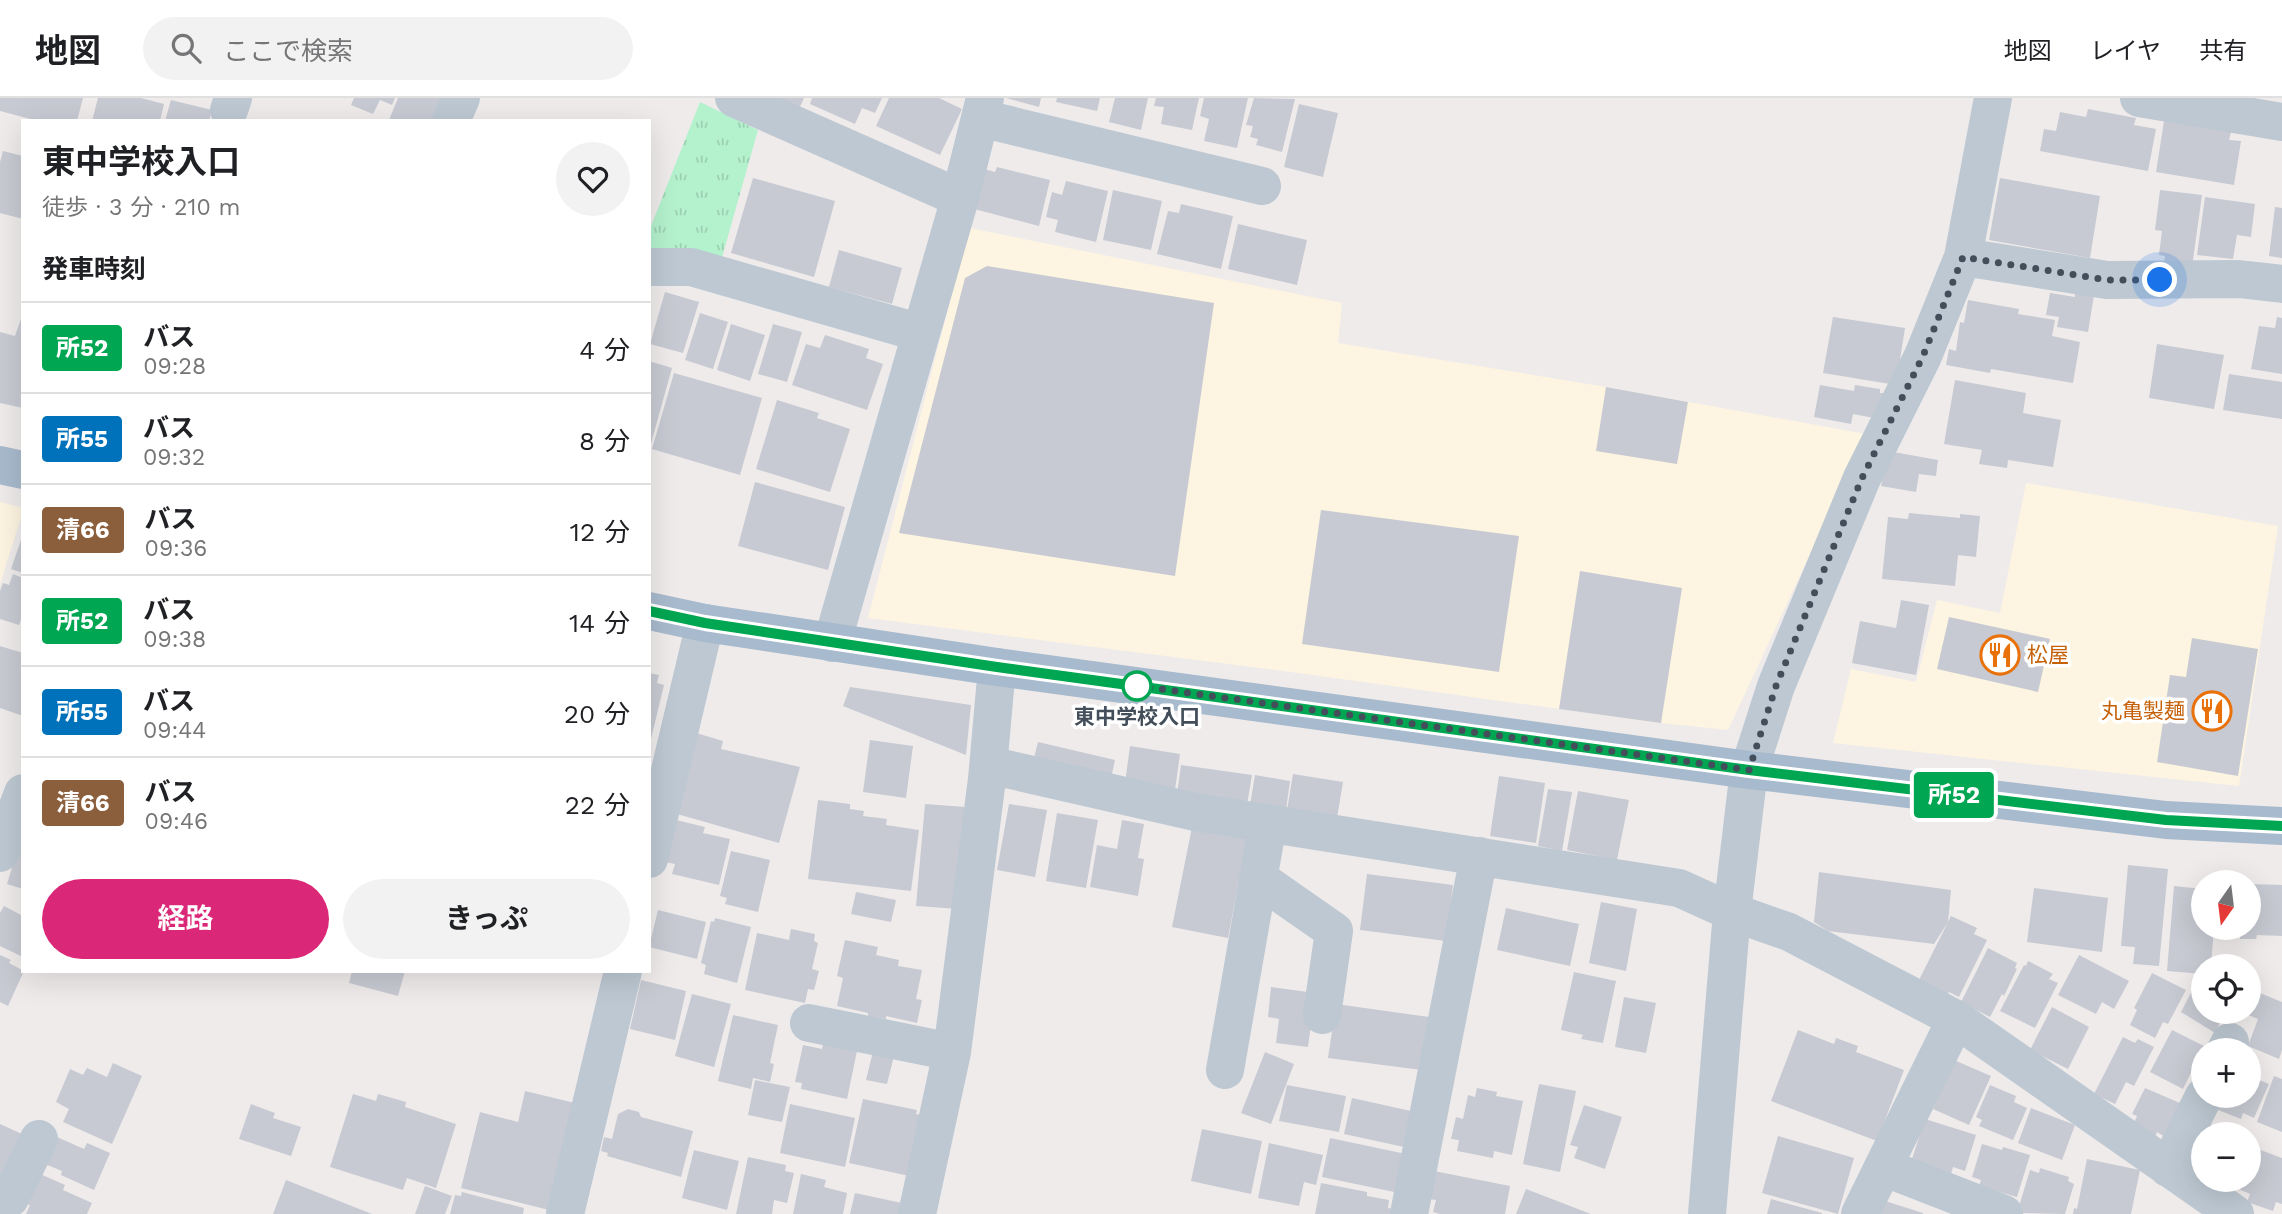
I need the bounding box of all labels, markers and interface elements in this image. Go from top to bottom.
search box [143,17,633,80]
icon: search [167,29,205,67]
text: 地図 [35,31,101,70]
text: ここで検索 [223,36,353,66]
text: 地図 [2004,37,2052,65]
text: レイヤ [2090,37,2161,65]
text: 共有 [2199,37,2247,65]
text: 東中学校入口 [42,142,240,181]
button: heart [556,142,630,216]
text: 徒歩 · 3 分 · 210 m [42,194,240,221]
text: 発車時刻 [42,254,146,284]
your location [2142,262,2177,297]
text: バス [143,322,195,352]
text: 所52 [56,334,108,362]
text: 4 分 [579,335,630,365]
text: 09:28 [143,353,206,380]
text: バス [143,413,195,443]
text: 所55 [56,425,108,453]
text: 8 分 [579,426,630,456]
text: 09:32 [143,444,205,471]
text: バス [145,504,197,534]
text: 清66 [56,516,110,544]
text: 12 分 [570,517,630,547]
text: 09:36 [145,535,207,562]
text: バス [143,595,195,625]
text: 所52 [56,607,108,635]
text: 14 分 [569,608,630,638]
text: 09:38 [143,626,206,653]
restaurant icon: 松屋 [1979,634,2021,676]
place label: 松屋 [2027,642,2069,667]
marker: 東中学校入口 [1122,671,1152,701]
text: バス [143,686,195,716]
restaurant icon: 丸亀製麺 [2191,690,2233,732]
text: 所55 [56,698,108,726]
place label: 丸亀製麺 [2101,698,2185,723]
text: 20 分 [564,699,630,729]
place label: 東中学校入口 [1074,704,1200,729]
text: 09:44 [143,717,206,744]
line badge: 所52 [1914,772,1994,818]
text: バス [145,777,197,807]
text: 所52 [1928,781,1980,809]
text: 清66 [56,789,110,817]
text: 22 分 [565,790,630,820]
text: 09:46 [145,808,208,835]
north arrow [2191,870,2261,940]
map controls [2191,870,2261,1192]
button: 経路 [42,879,329,959]
button: きっぷ [343,879,630,959]
button: locate [2191,954,2261,1024]
button: + [2191,1038,2261,1108]
button: − [2191,1122,2261,1192]

